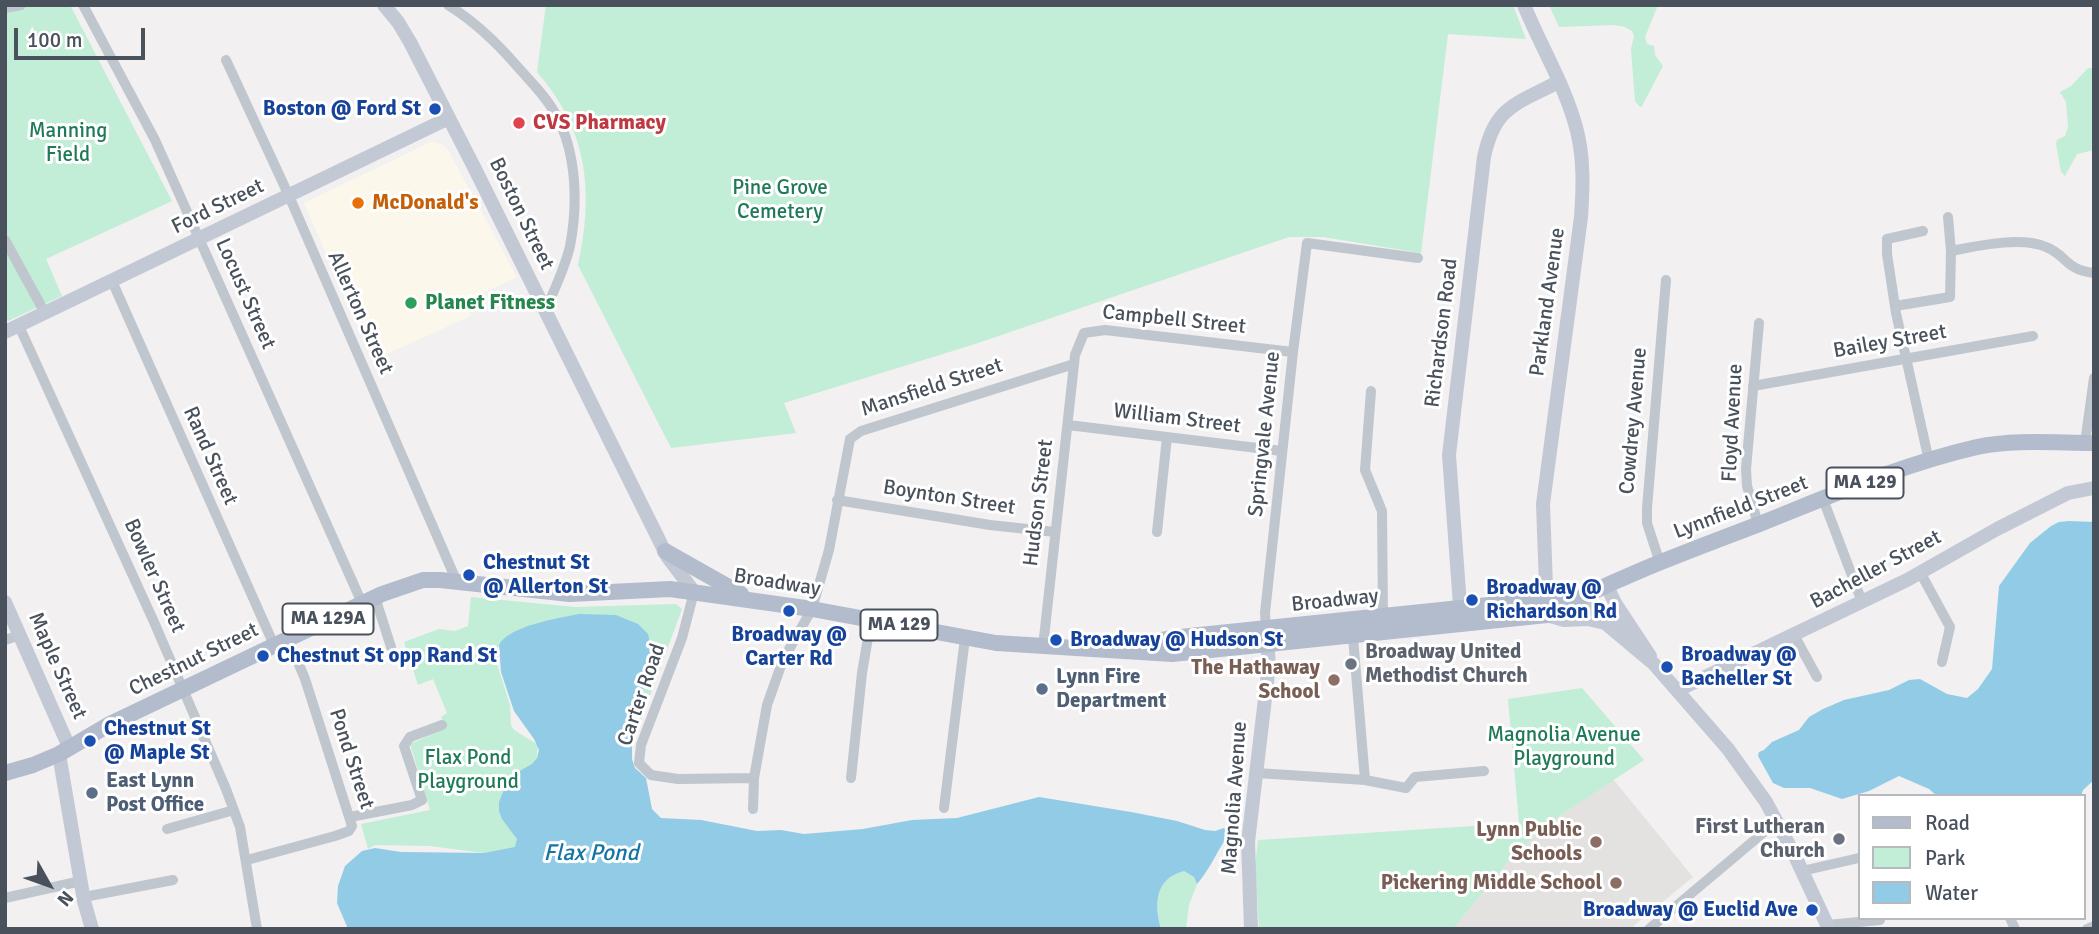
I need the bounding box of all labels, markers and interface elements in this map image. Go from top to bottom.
scale bar [18,14,149,58]
text: 100 m [27,27,82,53]
place label: Boston @ Ford St [263,96,421,122]
marker: Boston @ Ford St [427,101,443,117]
place label: CVS Pharmacy [533,110,666,136]
marker: CVS Pharmacy [511,115,527,131]
park label: Manning Field [29,118,107,168]
street label: Boston Street [483,154,559,274]
street label: Ford Street [168,174,268,240]
park label: Pine Grove Cemetery [732,175,828,225]
place label: McDonald's [372,190,479,216]
marker: McDonald's [350,195,366,211]
street label: Parkland Avenue [1525,226,1571,378]
street label: Locust Street [209,235,281,353]
street label: Allerton Street [322,248,398,378]
street label: Richardson Road [1420,257,1464,409]
place label: Planet Fitness [425,290,555,316]
marker: Planet Fitness [403,295,419,311]
street label: Campbell Street [1101,300,1247,340]
street label: Bailey Street [1831,320,1949,364]
street label: Cowdrey Avenue [1615,347,1653,495]
street label: Springvale Avenue [1244,350,1286,518]
street label: Mansfield Street [858,353,1006,423]
street label: Floyd Avenue [1717,363,1749,483]
street label: William Street [1112,399,1242,439]
street label: Rand Street [177,403,243,509]
street label: Hudson Street [1019,438,1059,568]
road number: MA 129 [1826,468,1904,498]
street label: Lynnfield Street [1670,471,1812,545]
street label: Boynton Street [881,475,1017,521]
street label: Bowler Street [118,515,190,637]
street label: Bacheller Street [1806,525,1946,615]
place label: Chestnut St @ Allerton St [483,550,608,600]
street label: Broadway [732,564,822,602]
marker: Chestnut St @ Allerton St [461,567,477,583]
place label: Broadway @ Richardson Rd [1486,575,1617,625]
street label: Broadway [1290,584,1380,618]
marker: Broadway @ Richardson Rd [1464,592,1480,608]
marker: Broadway @ Carter Rd [781,603,797,619]
road number: MA 129A [282,604,374,634]
street label: Maple Street [22,609,92,723]
road number: MA 129 [860,610,937,640]
street label: Chestnut Street [125,618,263,702]
place label: Broadway @ Carter Rd [731,622,847,672]
place label: Broadway @ Hudson St [1070,627,1283,653]
marker: Broadway @ Hudson St [1048,632,1064,648]
place label: Broadway United Methodist Church [1365,639,1528,689]
street label: Carter Road [613,641,671,749]
place label: Broadway @ Bacheller St [1681,642,1797,692]
place label: Chestnut St opp Rand St [277,643,497,669]
marker: Chestnut St opp Rand St [255,648,271,664]
place label: The Hathaway School [1191,655,1320,705]
marker: Broadway United Methodist Church [1343,656,1359,672]
marker: Broadway @ Bacheller St [1659,659,1675,675]
place label: Lynn Fire Department [1056,664,1166,714]
marker: The Hathaway School [1326,672,1342,688]
marker: Lynn Fire Department [1034,681,1050,697]
street label: Pond Street [323,706,379,812]
place label: Chestnut St @ Maple St [104,716,211,766]
street label: Magnolia Avenue [1217,720,1253,876]
park label: Magnolia Avenue Playground [1487,722,1641,772]
marker: Chestnut St @ Maple St [82,733,98,749]
park label: Flax Pond Playground [417,745,519,795]
place label: East Lynn Post Office [106,768,204,818]
marker: East Lynn Post Office [84,785,100,801]
legend [1857,794,2085,920]
text: Road [1925,810,1970,836]
place label: First Lutheran Church [1695,814,1825,864]
place label: Lynn Public Schools [1476,817,1582,867]
marker: First Lutheran Church [1831,831,1847,847]
marker: Lynn Public Schools [1588,834,1604,850]
water label: Flax Pond [543,840,639,868]
text: Park [1925,845,1965,871]
north arrow [14,850,84,920]
place label: Pickering Middle School [1381,870,1602,896]
marker: Pickering Middle School [1608,875,1624,891]
text: Water [1925,880,1978,906]
text: N [52,886,79,911]
place label: Broadway @ Euclid Ave [1583,897,1798,923]
marker: Broadway @ Euclid Ave [1804,902,1820,918]

